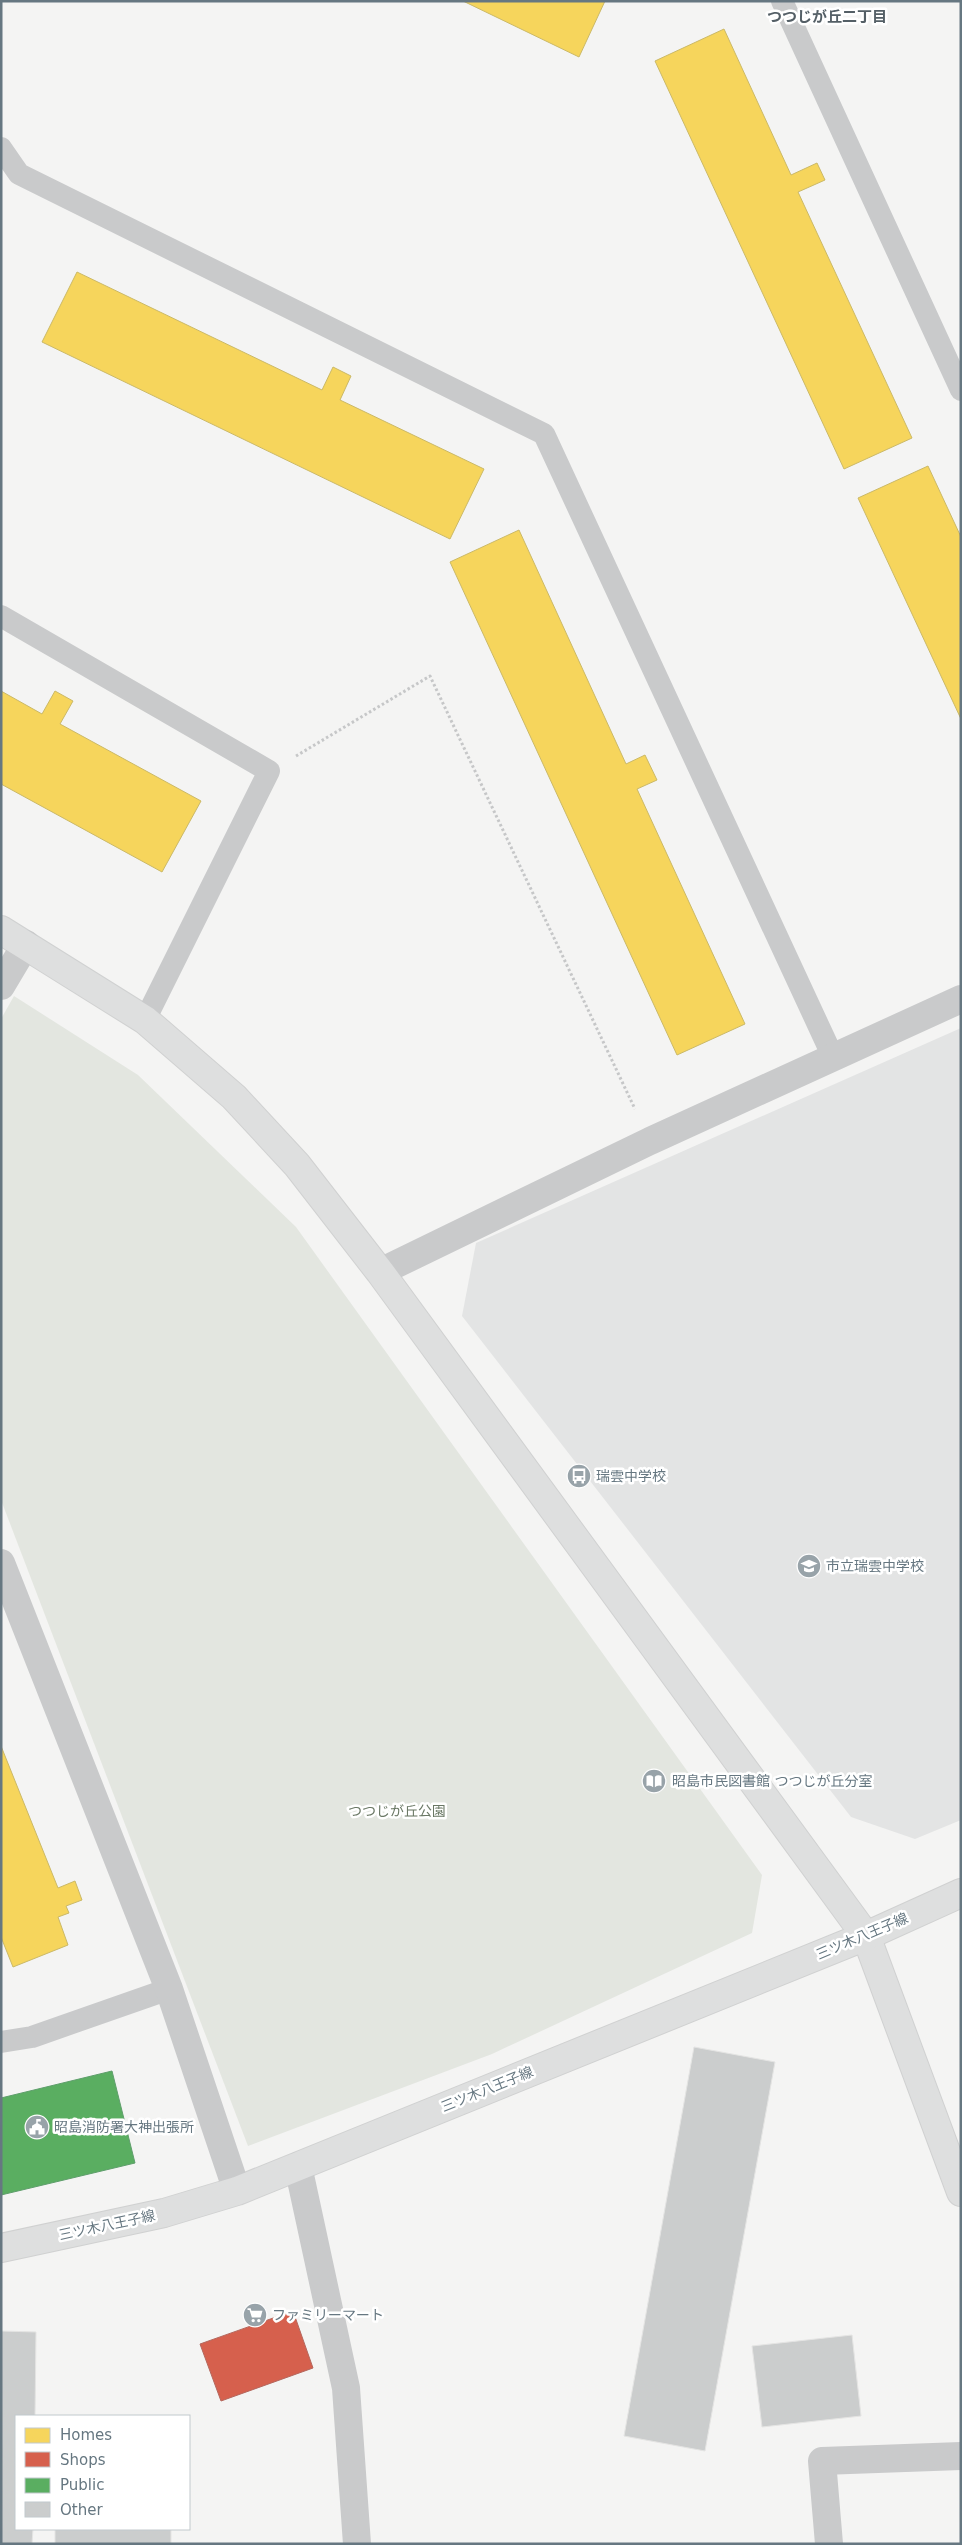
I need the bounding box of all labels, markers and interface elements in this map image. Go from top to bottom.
district label: つつじが丘二丁目 [767,8,887,26]
bus stop icon: 瑞雲中学校 [566,1463,592,1489]
place label: 瑞雲中学校 [596,1468,666,1484]
school or university icon: 市立瑞雲中学校 [796,1553,822,1579]
place label: 市立瑞雲中学校 [826,1558,924,1574]
library icon: 昭島市民図書館 つつじが丘分室 [641,1768,667,1794]
place label: 昭島市民図書館 つつじが丘分室 [672,1773,872,1789]
park label: つつじが丘公園 [348,1803,446,1819]
street label: 三ツ木八王子線 [814,1909,910,1963]
street label: 三ツ木八王子線 [439,2063,535,2115]
public building icon: 昭島消防署大神出張所 [24,2114,50,2140]
place label: 昭島消防署大神出張所 [54,2119,194,2135]
street label: 三ツ木八王子線 [57,2207,157,2243]
supermarket icon: ファミリーマート [242,2302,268,2328]
place label: ファミリーマート [272,2307,384,2323]
legend [15,2415,190,2530]
text: Homes [60,2426,112,2444]
text: Shops [60,2451,106,2469]
text: Public [60,2476,104,2494]
text: Other [60,2501,103,2519]

